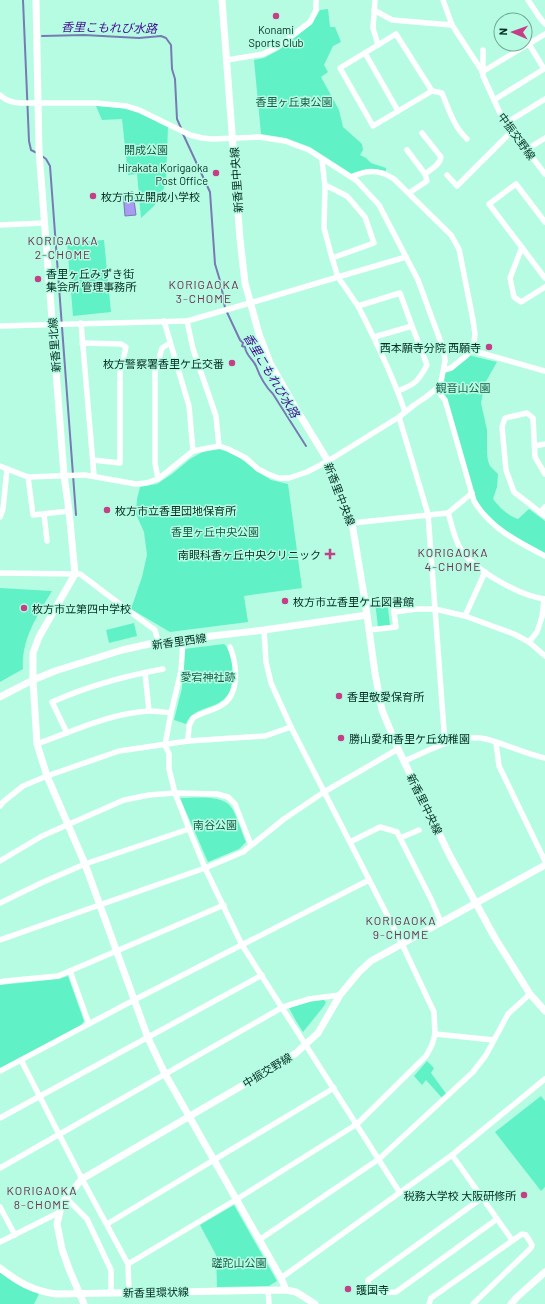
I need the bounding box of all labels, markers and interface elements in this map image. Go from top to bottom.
marker: Konami Sports Club [271,11,281,21]
north arrow [493,12,533,52]
water label: 香里こもれび水路 [61,19,158,35]
place label: Konami Sports Club [248,23,304,49]
text: N [496,28,509,36]
park label: 香里ヶ丘東公園 [256,95,333,108]
street label: 中振交野線 [496,110,538,162]
park label: 開成公園 [124,143,168,156]
street label: 新香里中央線 [227,147,245,213]
place label: Hirakata Korigaoka Post Office [118,161,208,187]
marker: Hirakata Korigaoka Post Office [211,168,221,178]
place label: 枚方市立開成小学校 [101,190,200,203]
marker: 枚方市立開成小学校 [88,191,98,201]
district label: KORIGAOKA 2-CHOME [28,233,99,261]
place label: 香里ヶ丘みずき街 集会所 管理事務所 [46,267,137,293]
marker: 香里ヶ丘みずき街 集会所 管理事務所 [33,274,43,284]
district label: KORIGAOKA 3-CHOME [169,277,240,305]
street label: 新香里北線 [46,317,62,373]
water label: 香里こもれび水路 [241,330,303,421]
place label: 西本願寺分院 西願寺 [380,341,481,354]
marker: 西本願寺分院 西願寺 [484,342,494,352]
place label: 枚方警察署香里ケ丘交番 [103,357,224,370]
marker: 枚方警察署香里ケ丘交番 [227,358,237,368]
park label: 観音山公園 [436,381,491,394]
street label: 新香里中央線 [322,461,358,527]
place label: 枚方市立香里団地保育所 [115,504,237,517]
marker: 枚方市立香里団地保育所 [102,505,112,515]
park label: 香里ヶ丘中央公園 [171,525,259,538]
district label: KORIGAOKA 4-CHOME [418,545,489,573]
place label: 南眼科香ヶ丘中央クリニック [178,548,321,561]
marker: 南眼科香ヶ丘中央クリニック [324,548,336,560]
place label: 枚方市立香里ケ丘図書館 [293,595,414,608]
marker: 枚方市立香里ケ丘図書館 [280,596,290,606]
place label: 枚方市立第四中学校 [32,602,131,615]
marker: 枚方市立第四中学校 [19,603,29,613]
street label: 新香里西線 [151,631,207,651]
park label: 愛宕神社跡 [181,670,236,683]
place label: 香里敬愛保育所 [347,690,425,703]
marker: 香里敬愛保育所 [334,691,344,701]
place label: 勝山愛和香里ケ丘幼稚園 [349,732,470,745]
marker: 勝山愛和香里ケ丘幼稚園 [336,733,346,743]
street label: 新香里中央線 [405,771,445,837]
park label: 南谷公園 [193,818,237,831]
district label: KORIGAOKA 9-CHOME [366,913,437,941]
street label: 中振交野線 [240,1050,294,1090]
district label: KORIGAOKA 8-CHOME [7,1183,78,1211]
place label: 税務大学校 大阪研修所 [404,1189,517,1202]
marker: 税務大学校 大阪研修所 [519,1190,529,1200]
park label: 蹉跎山公園 [212,1256,267,1269]
place label: 護国寺 [356,1283,389,1296]
marker: 護国寺 [343,1284,353,1294]
street label: 新香里環状線 [123,1285,189,1299]

